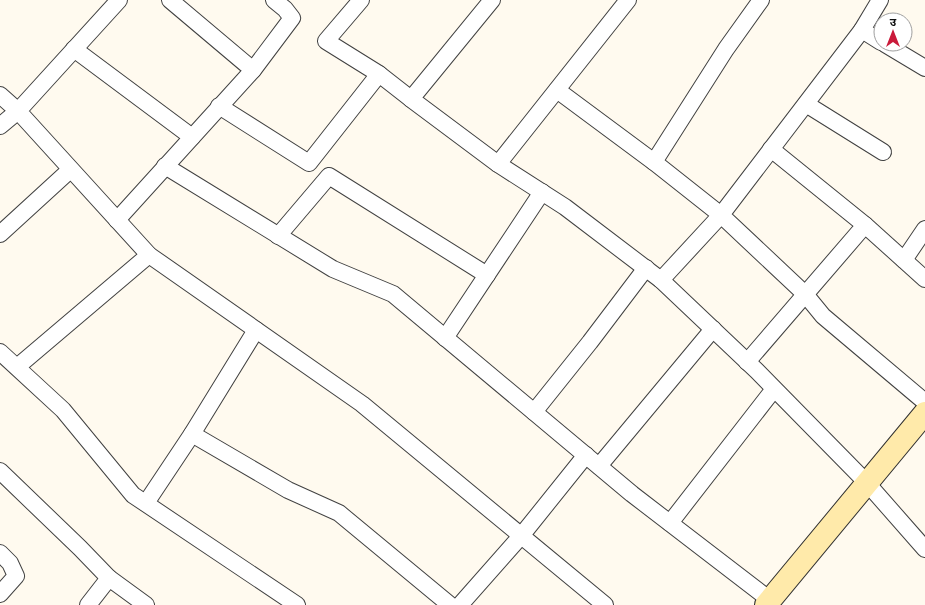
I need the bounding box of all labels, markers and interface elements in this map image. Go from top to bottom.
north arrow [873,12,913,52]
text: उ [890,16,897,29]

